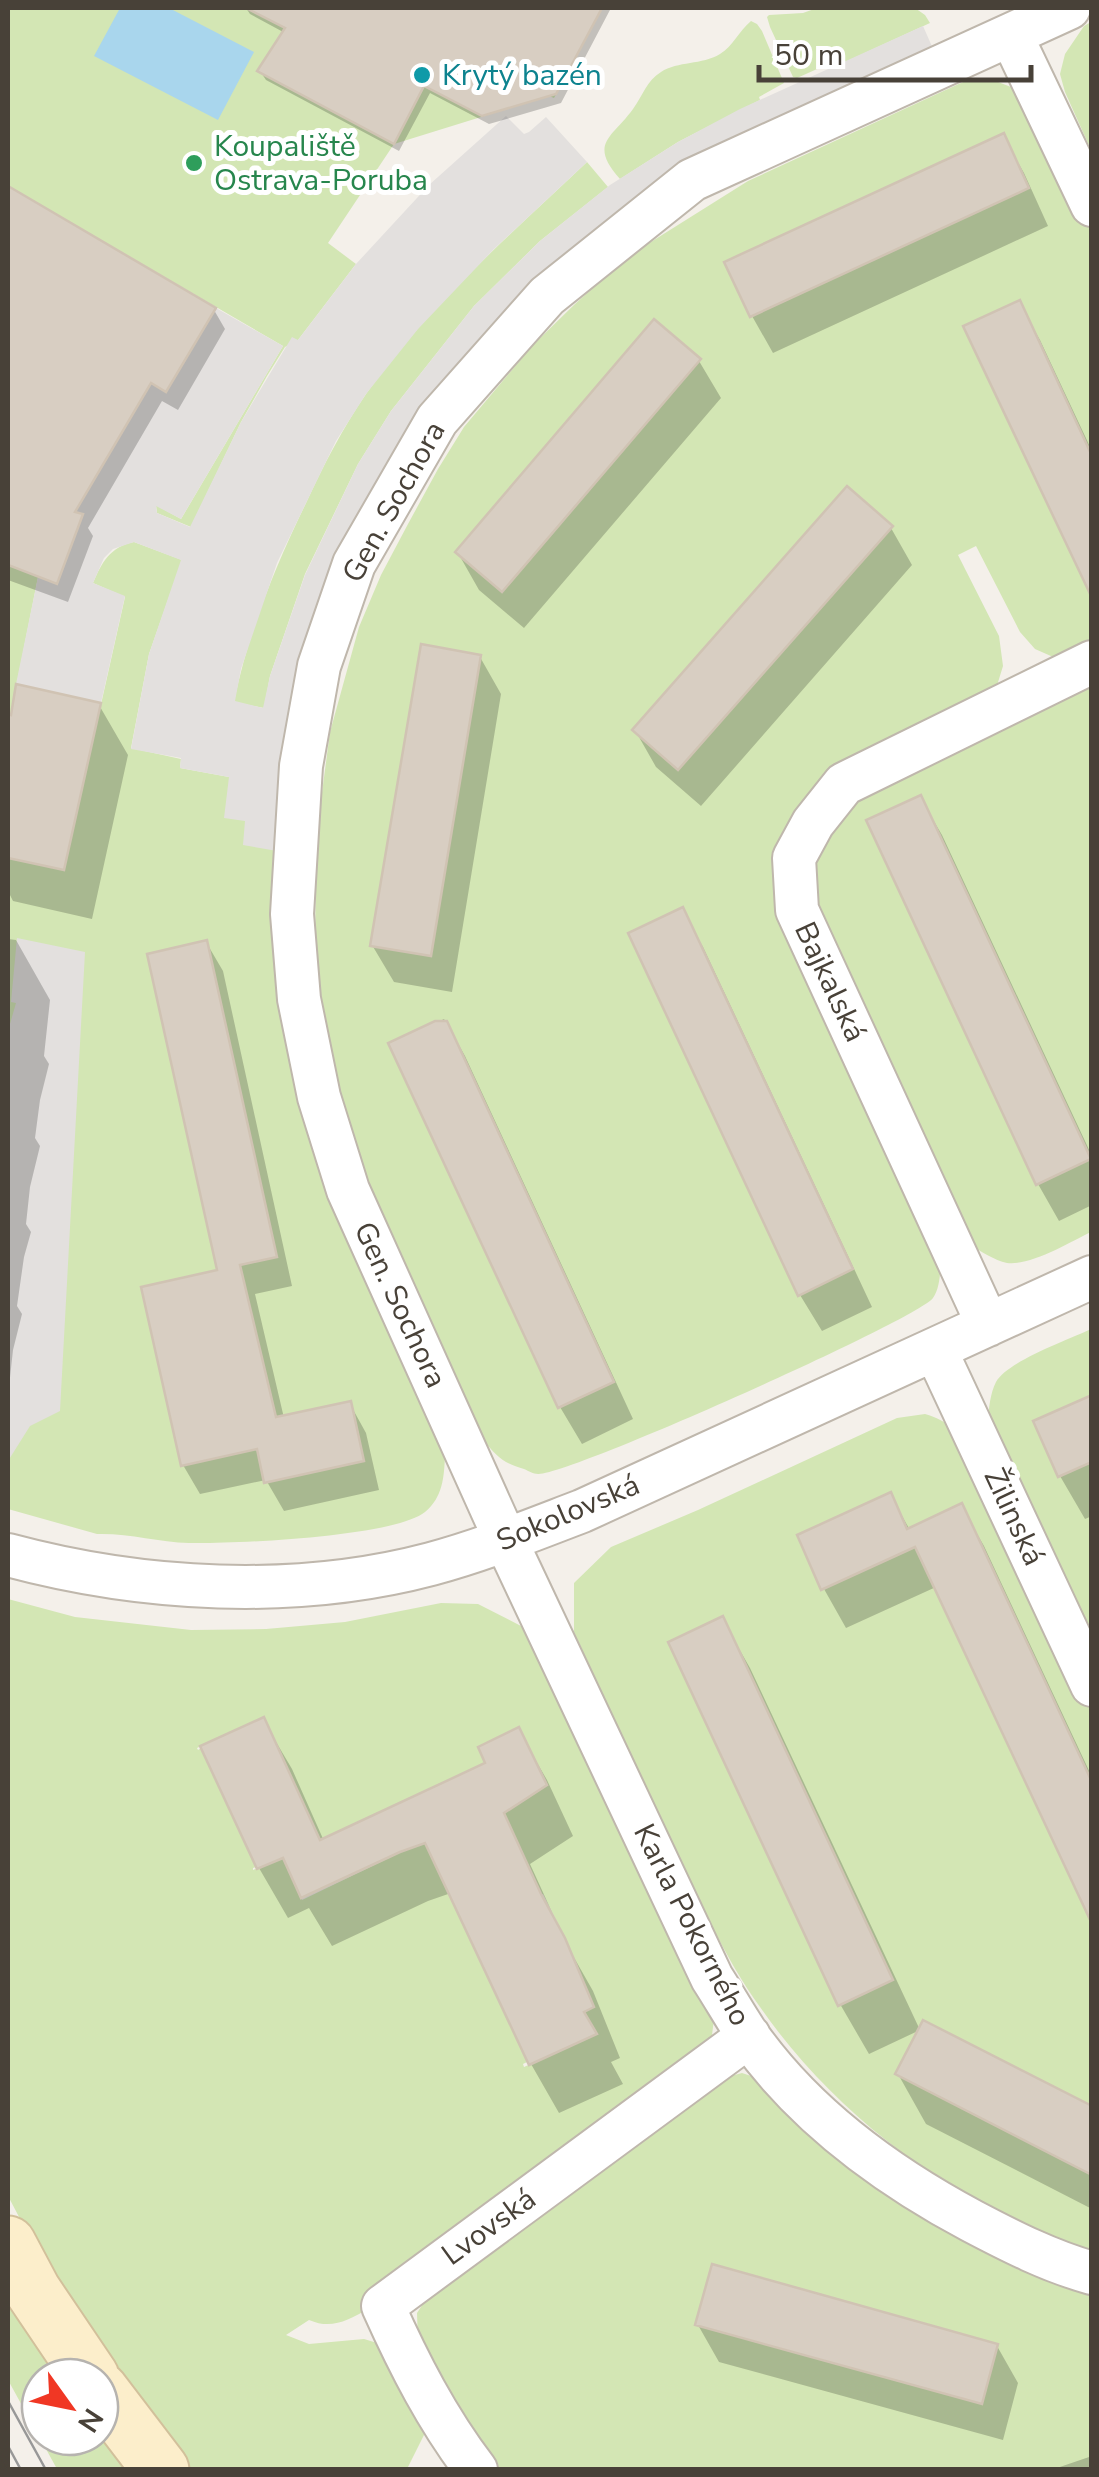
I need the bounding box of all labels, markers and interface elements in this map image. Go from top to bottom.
scale bar [759,20,1032,82]
text: 50 m [774,35,843,76]
place label: Krytý bazén [442,55,602,96]
marker: Krytý bazén [411,64,433,86]
place label: Koupaliště Ostrava-Poruba [214,126,428,201]
marker: Koupaliště Ostrava-Poruba [183,152,205,174]
street label: Gen. Sochora [333,414,455,590]
street label: Bajkalská [784,915,876,1049]
street label: Gen. Sochora [344,1215,456,1395]
street label: Žilinská [974,1462,1054,1572]
street label: Sokolovská [490,1464,646,1562]
street label: Karla Pokorného [623,1817,761,2033]
street label: Lvovská [434,2179,544,2275]
north arrow [20,2357,120,2457]
text: N [68,2401,112,2439]

